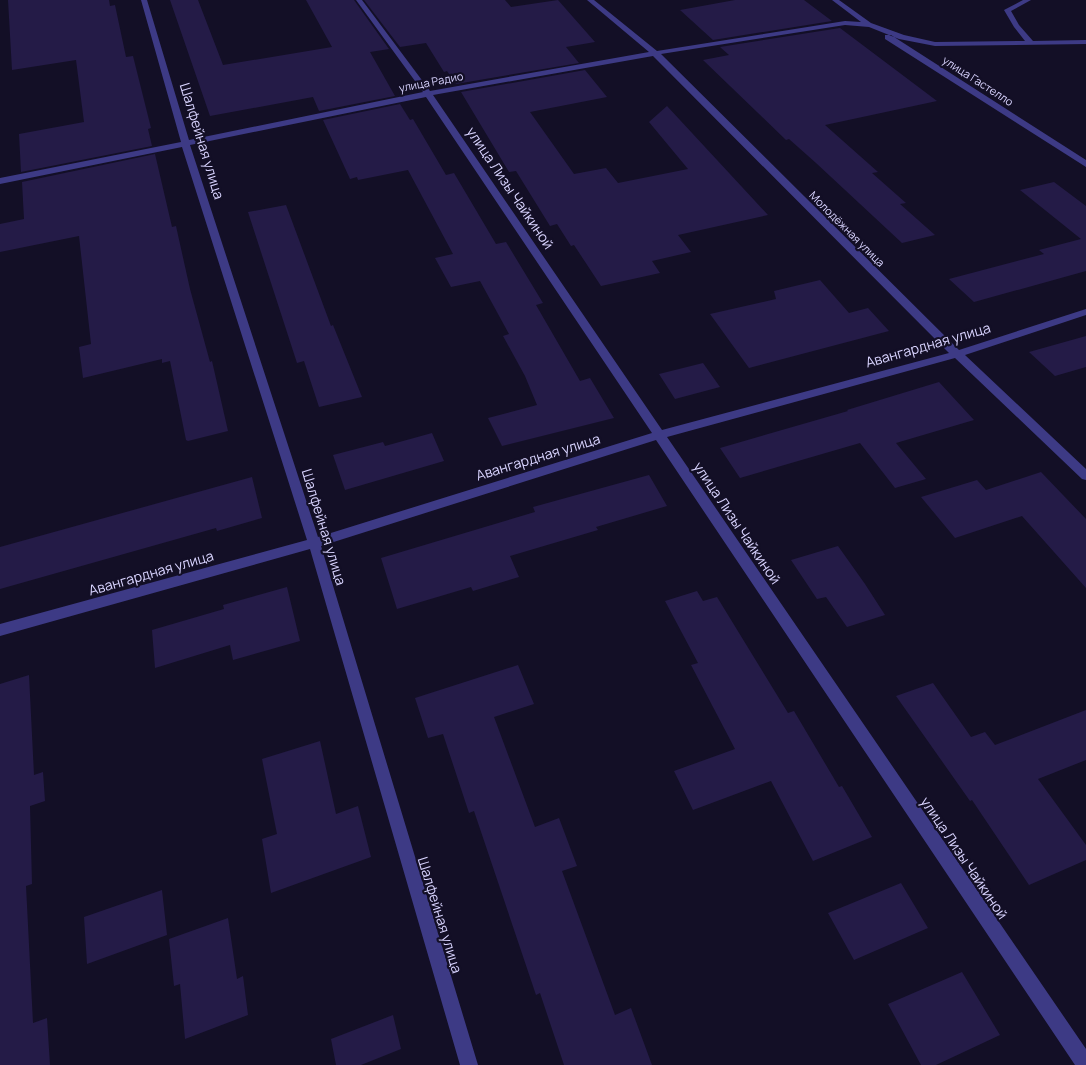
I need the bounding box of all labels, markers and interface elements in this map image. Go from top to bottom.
street label: улица Гастелло [940,52,1017,109]
street label: улица Радио [397,68,465,95]
street label: Шалфейная улица [176,80,229,201]
street label: улица Лизы Чайкиной [462,123,558,253]
street label: Молодёжная улица [806,188,888,270]
street label: Авангардная улица [863,318,993,371]
street label: Авангардная улица [473,429,602,484]
street label: улица Лизы Чайкиной [689,458,785,588]
street label: Шалфейная улица [298,466,351,587]
street label: Авангардная улица [86,546,216,599]
street label: улица Лизы Чайкиной [916,793,1012,923]
street label: Шалфейная улица [414,854,467,975]

